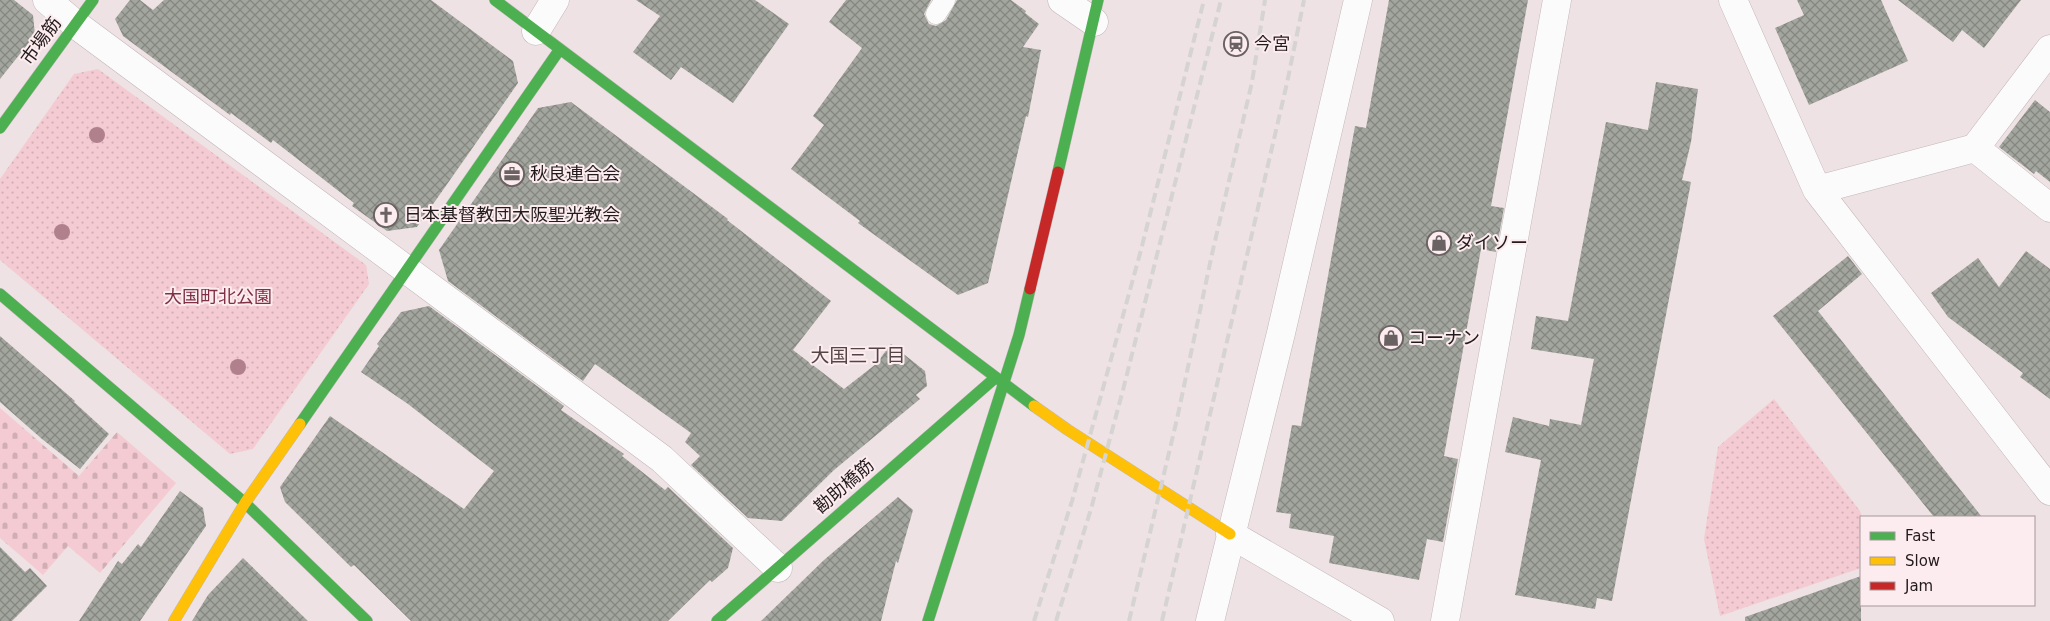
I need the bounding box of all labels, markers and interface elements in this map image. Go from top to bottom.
street label: 市場筋 [16,13,65,69]
station icon: 今宮 [1223,31,1249,57]
place label: 今宮 [1254,33,1290,54]
office icon: 秋良連合会 [499,161,525,187]
place label: 秋良連合会 [530,163,620,184]
church icon: 日本基督教団大阪聖光教会 [373,202,399,228]
place label: 日本基督教団大阪聖光教会 [404,204,620,225]
shop icon: ダイソー [1426,230,1452,256]
place label: ダイソー [1456,232,1528,253]
park label: 大国町北公園 [164,286,272,307]
shop icon: コーナン [1378,325,1404,351]
place label: コーナン [1408,327,1480,348]
district label: 大国三丁目 [810,344,906,366]
street label: 勘助橋筋 [810,454,878,517]
legend [1860,516,2035,606]
text: Fast [1905,527,1935,545]
text: Slow [1905,552,1940,570]
text: Jam [1904,577,1933,595]

